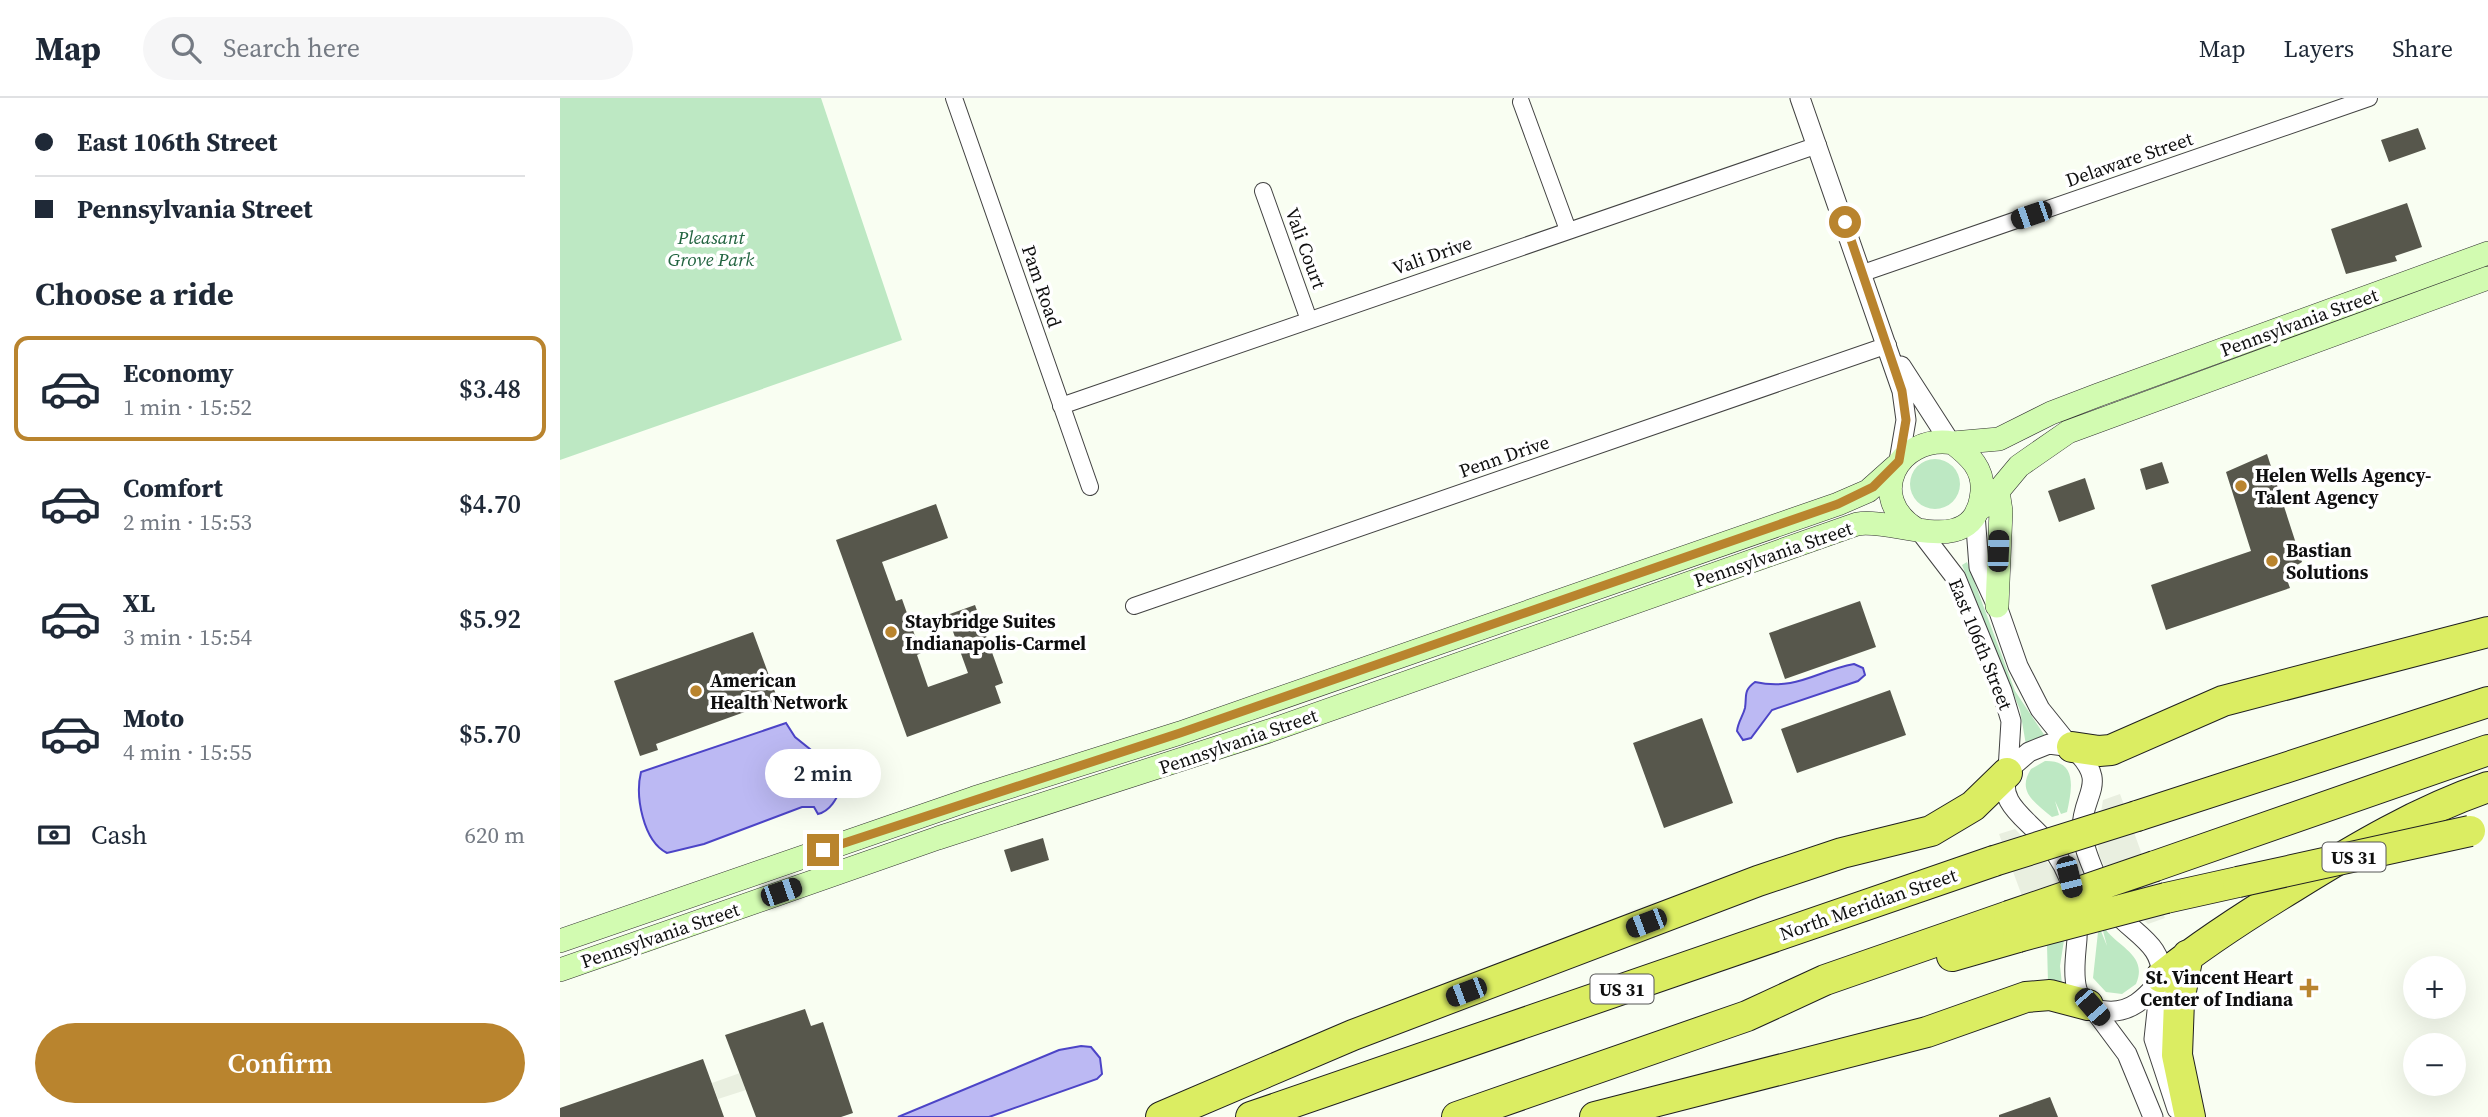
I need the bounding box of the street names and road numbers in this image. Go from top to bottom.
street label: Delaware Street [2062,125,2197,193]
street label: Vali Court [1279,204,1333,293]
street label: Vali Drive [1389,229,1475,281]
street label: Pam Road [1016,241,1068,331]
street label: Pennsylvania Street [2217,281,2382,363]
street label: Penn Drive [1455,428,1553,484]
street label: Pennsylvania Street [1690,514,1856,593]
street label: East 106th Street [1943,574,2020,714]
street label: Pennsylvania Street [1155,701,1321,780]
road number: US 31 [2322,842,2386,872]
street label: North Meridian Street [1776,861,1961,947]
street label: Pennsylvania Street [577,895,743,974]
road number: US 31 [1590,974,1654,1004]

